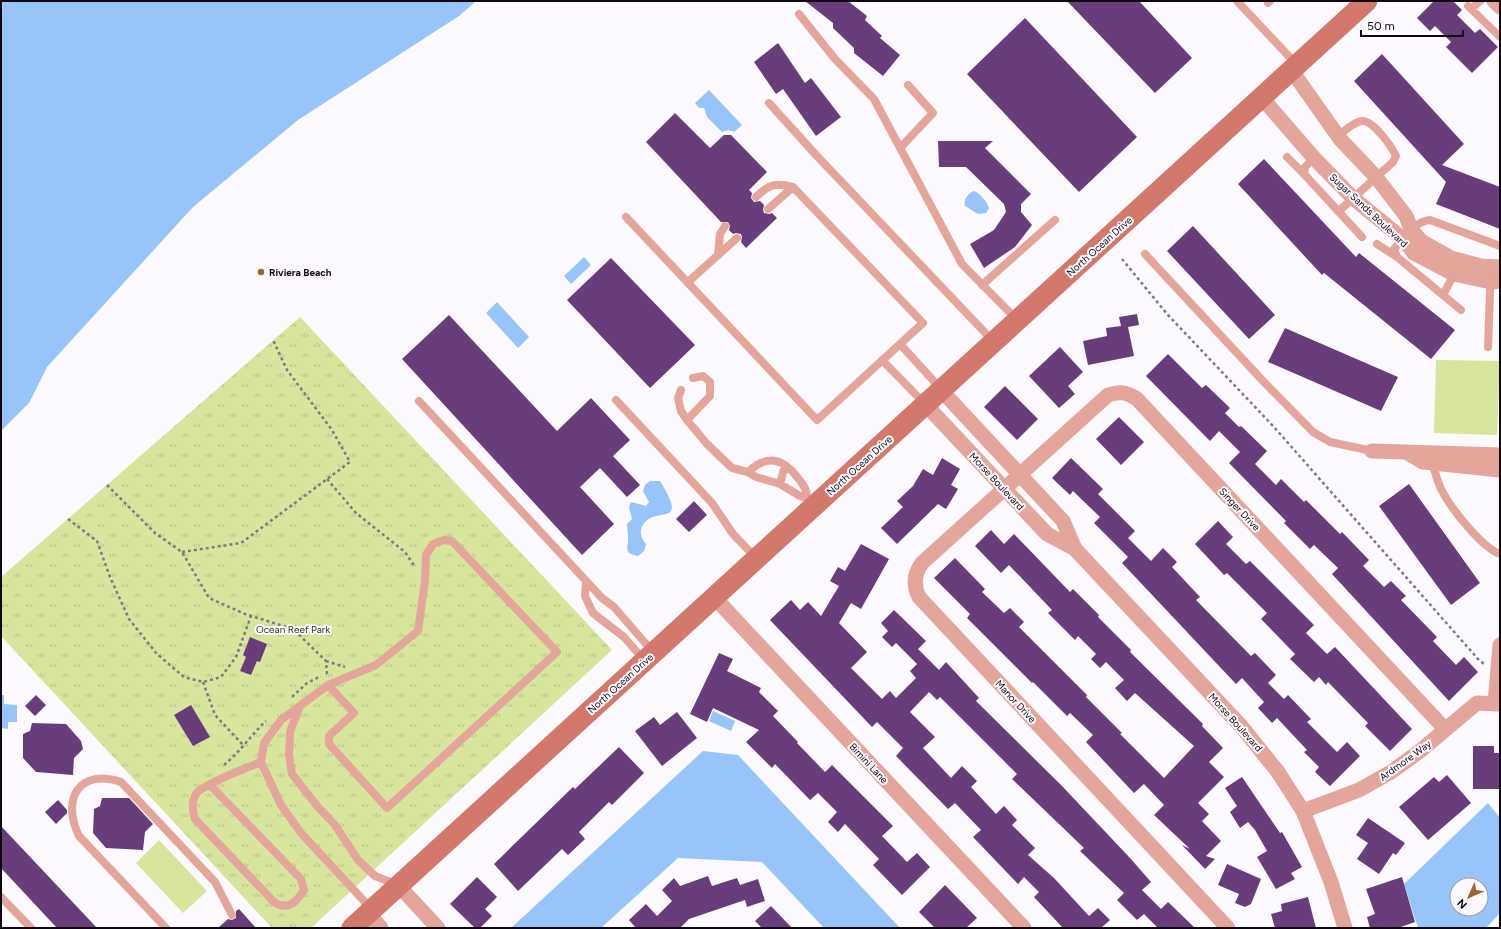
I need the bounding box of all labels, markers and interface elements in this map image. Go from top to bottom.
scale bar [1361,12,1463,38]
text: 50 m [1367,19,1395,33]
street label: Sugar Sands Boulevard [1327,171,1411,250]
street label: North Ocean Drive [1064,213,1135,279]
place label: Riviera Beach [269,266,332,279]
marker: Riviera Beach [256,267,266,277]
street label: North Ocean Drive [824,432,895,498]
street label: Morse Boulevard [966,450,1027,513]
street label: Singer Drive [1216,485,1263,534]
park label: Ocean Reef Park [256,623,330,636]
street label: North Ocean Drive [585,650,656,716]
street label: Manor Drive [992,677,1039,726]
street label: Morse Boulevard [1206,690,1266,755]
street label: Ardmore Way [1377,737,1434,784]
street label: Bimini Lane [846,740,891,787]
north arrow [1449,877,1489,917]
text: N [1455,896,1470,911]

